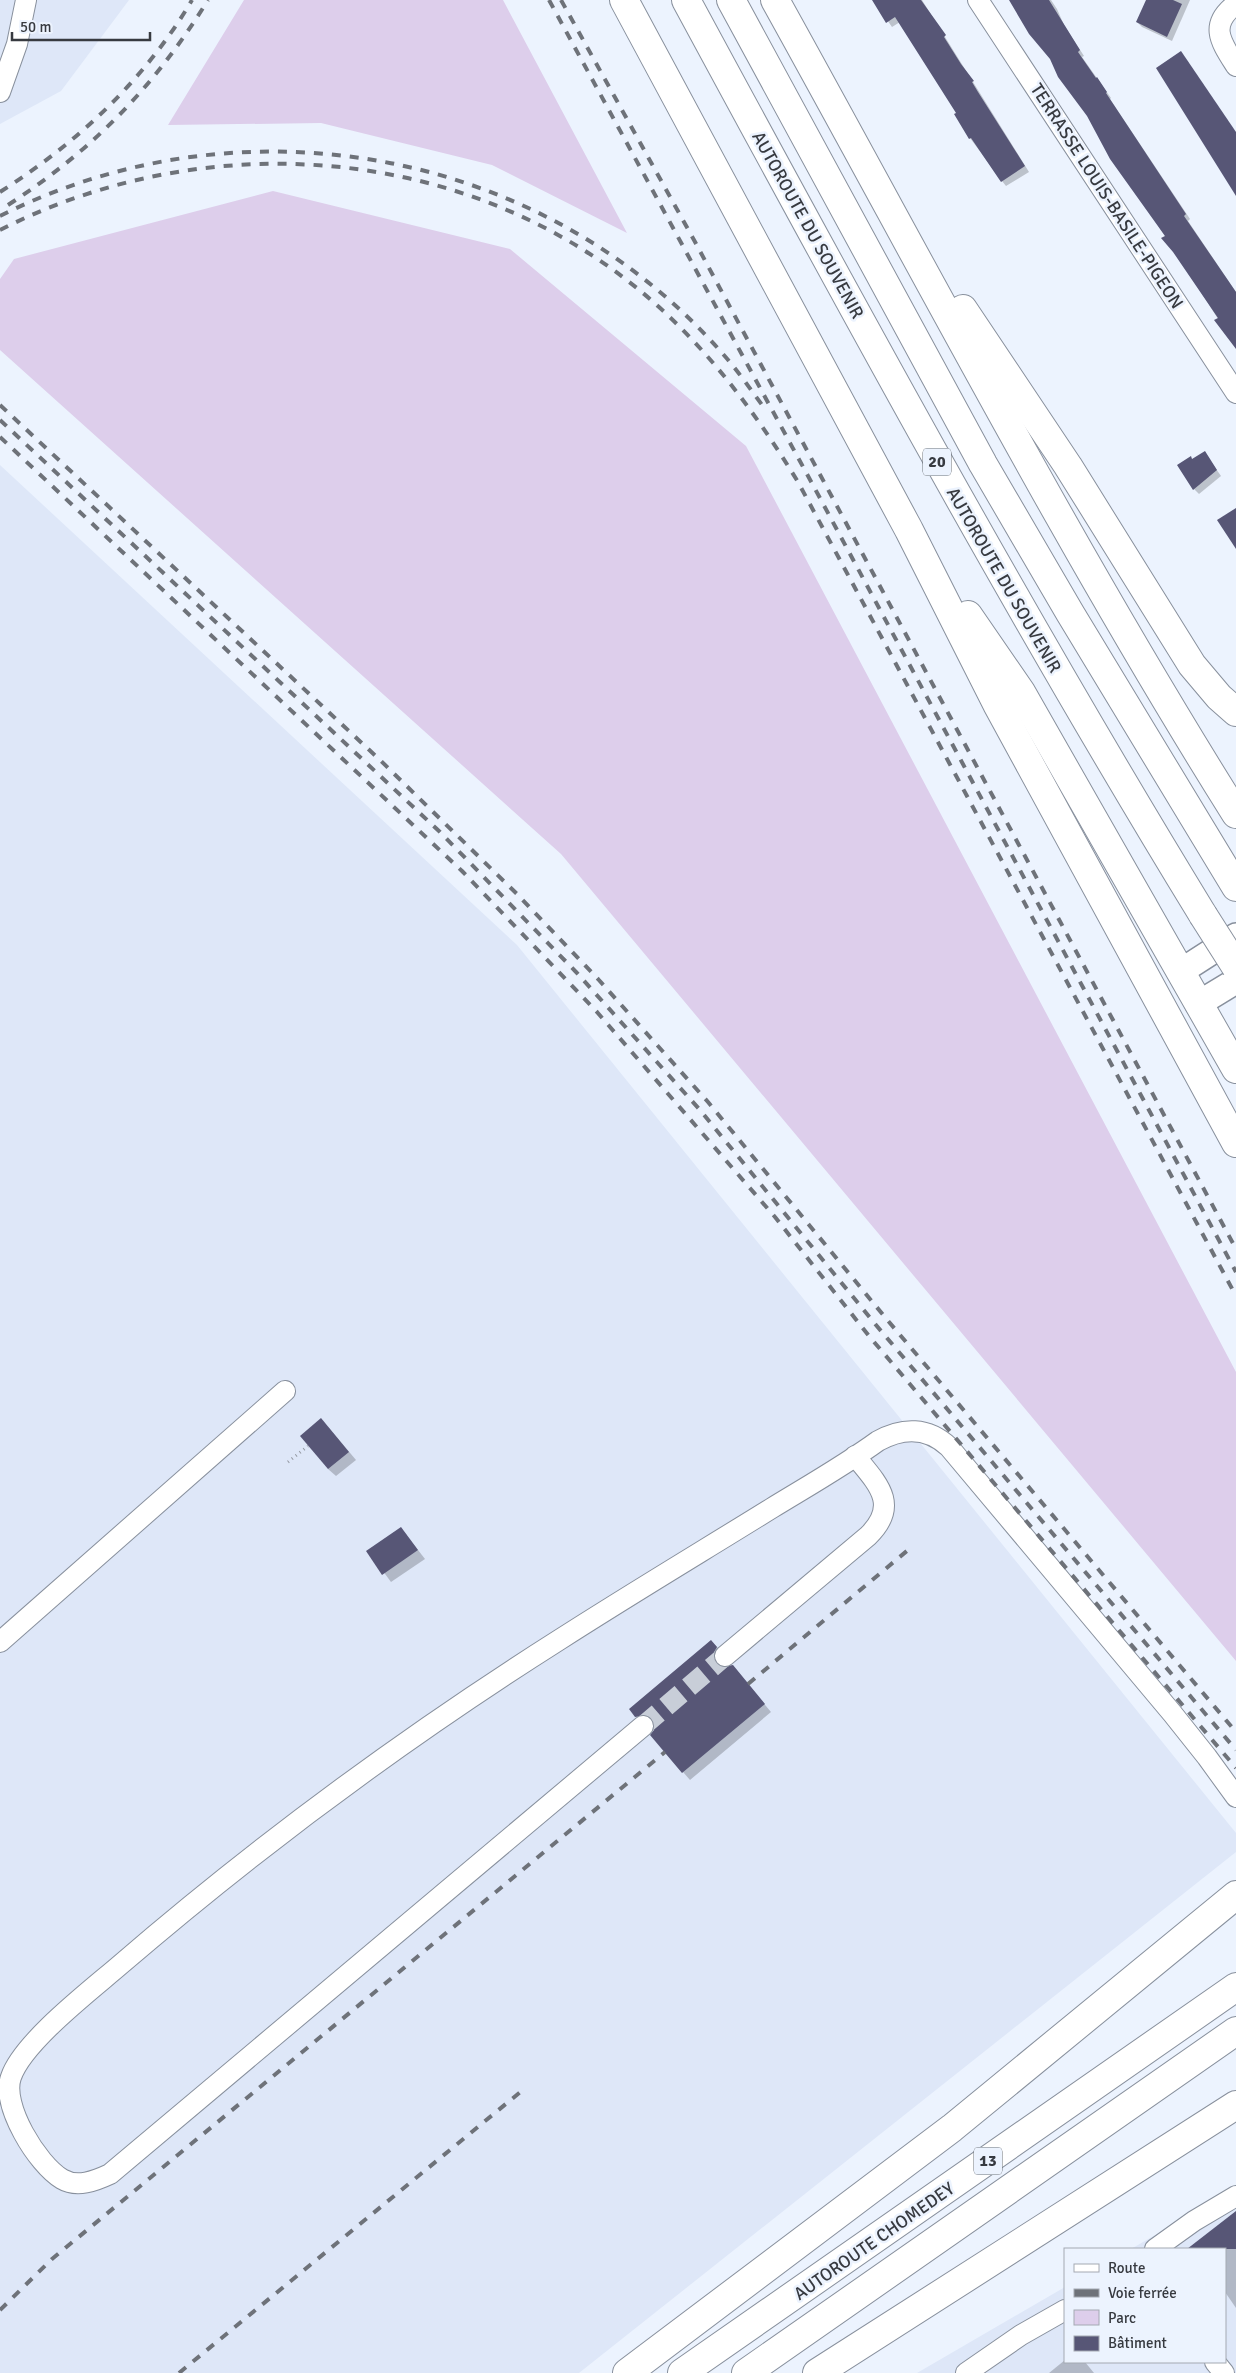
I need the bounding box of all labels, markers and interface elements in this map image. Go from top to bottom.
scale bar [12,10,150,42]
text: 50 m [20,18,51,36]
street label: TERRASSE LOUIS-BASILE-PIGEON [1026,79,1188,313]
street label: AUTOROUTE DU SOUVENIR [747,128,869,323]
road number: 20 [923,448,951,476]
street label: AUTOROUTE DU SOUVENIR [942,483,1066,677]
road number: 13 [974,2148,1002,2174]
street label: AUTOROUTE CHOMEDEY [790,2177,958,2305]
legend [1064,2248,1226,2363]
text: Route [1108,2259,1145,2277]
text: Voie ferrée [1108,2284,1177,2302]
text: Parc [1108,2309,1136,2327]
text: Bâtiment [1108,2334,1167,2352]

